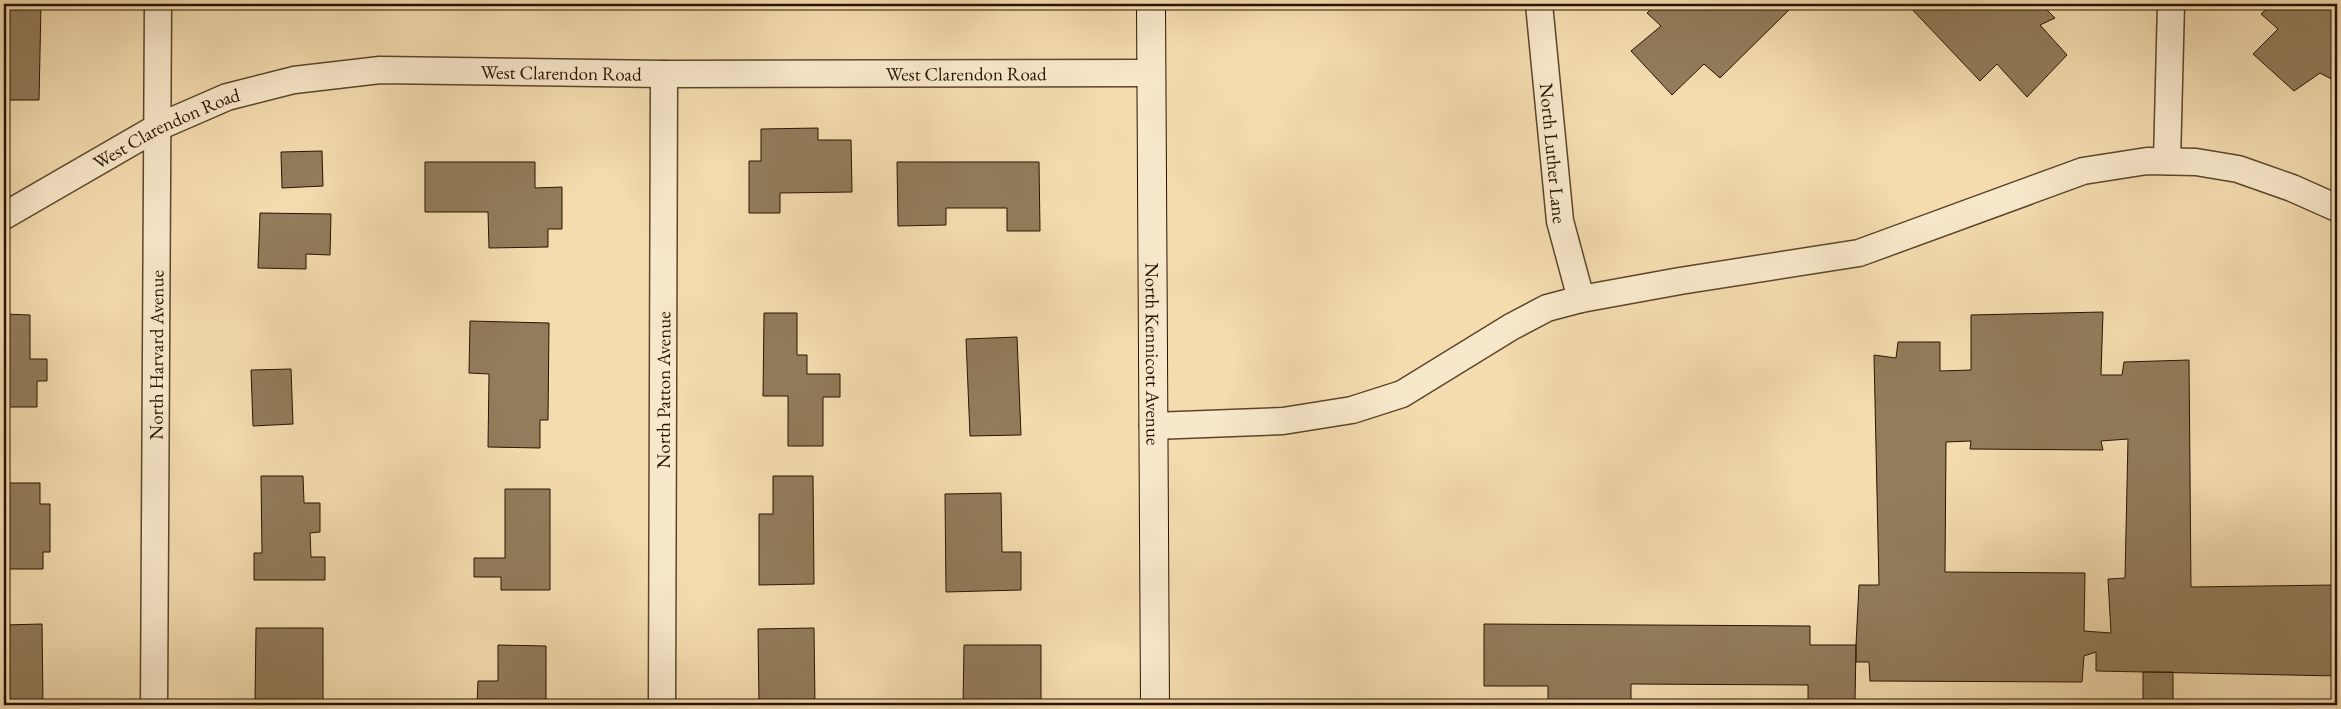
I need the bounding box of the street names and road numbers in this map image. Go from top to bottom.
street label: West Clarendon Road [480,59,642,86]
street label: West Clarendon Road [886,61,1047,86]
street label: West Clarendon Road [88,82,242,175]
street label: North Luther Lane [1534,82,1573,225]
street label: North Kennicott Avenue [1140,263,1166,445]
street label: North Harvard Avenue [143,270,169,440]
street label: North Patton Avenue [650,311,676,469]

